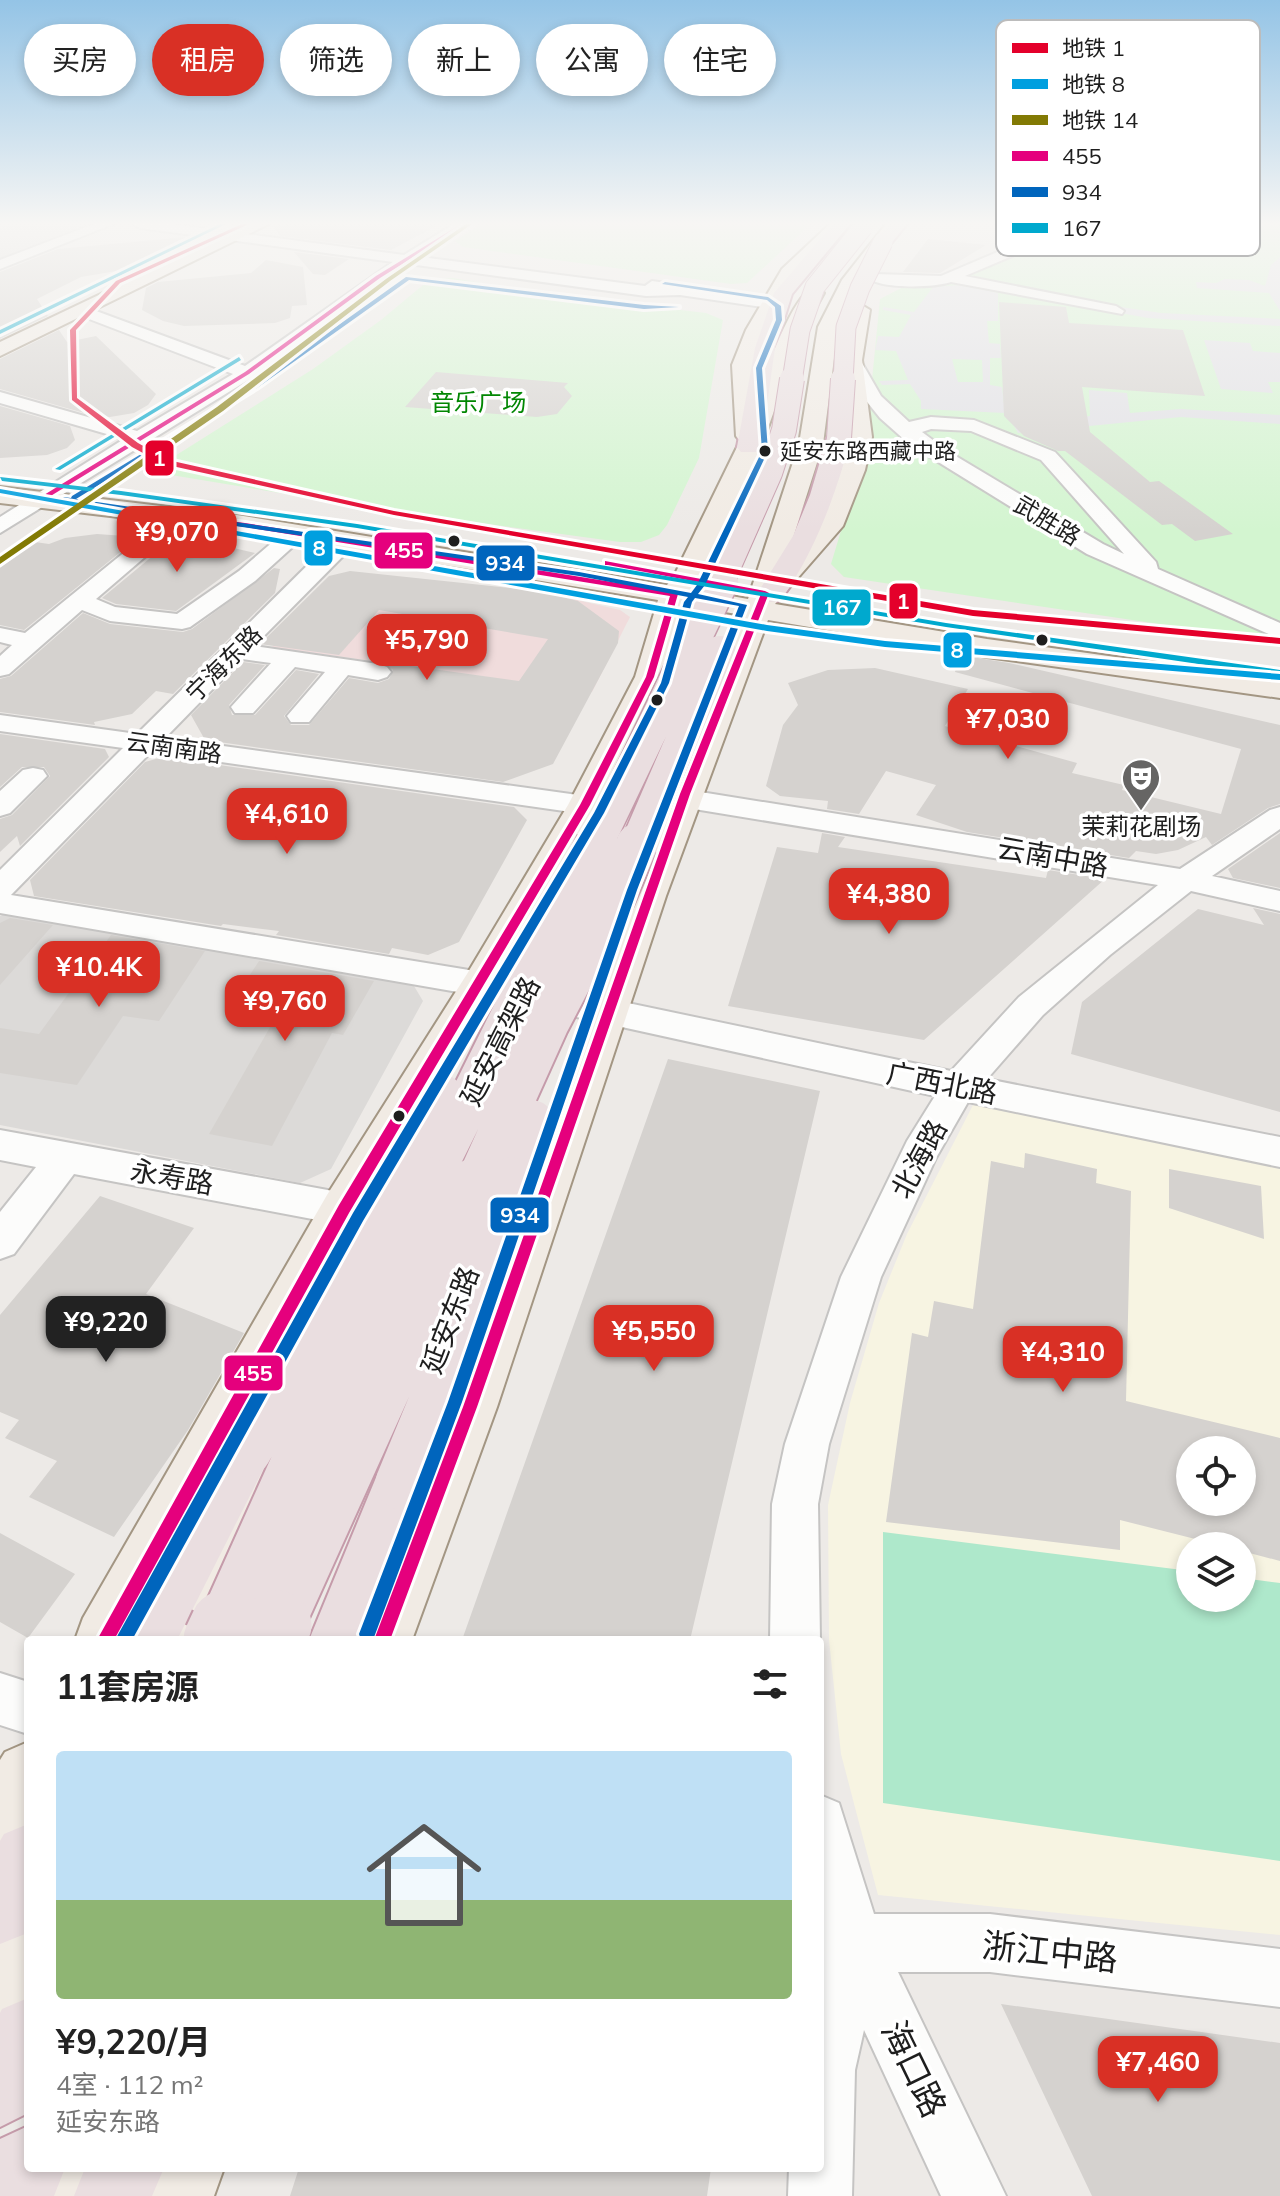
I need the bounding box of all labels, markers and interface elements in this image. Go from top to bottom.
legend [996,20,1260,256]
chip: 买房 [24,24,136,96]
chip: 租房 [152,24,264,96]
chip: 筛选 [280,24,392,96]
chip: 新上 [408,24,520,96]
chip: 公寓 [536,24,648,96]
chip: 住宅 [664,24,776,96]
text: 地铁 1 [1062,34,1125,62]
text: 地铁 8 [1062,70,1125,98]
text: 地铁 14 [1062,106,1138,134]
text: 455 [1062,142,1102,170]
text: 934 [1062,178,1102,206]
text: 167 [1062,214,1102,242]
park label: 音乐广场 [430,387,526,417]
place label: 延安东路西藏中路 [780,437,956,465]
line badge: 1 [144,439,175,477]
marker: 延安东路西藏中路 [757,443,773,459]
text: 1 [152,444,166,472]
street label: 武胜路 [1009,489,1086,552]
pin: ¥9,070 [112,506,242,574]
text: ¥9,070 [135,515,219,548]
line badge: 8 [303,529,334,567]
line badge: 455 [373,531,434,570]
unlabelled marker [446,533,462,549]
text: 8 [312,534,326,562]
text: 455 [384,536,424,564]
line badge: 934 [475,544,536,582]
text: 934 [485,549,525,577]
line badge: 1 [888,582,919,620]
text: 1 [896,587,910,615]
line badge: 167 [811,588,872,627]
text: 167 [822,593,862,621]
pin: ¥5,790 [362,614,492,682]
street label: 宁海东路 [179,619,268,708]
text: ¥5,790 [385,623,469,656]
line badge: 8 [942,631,973,669]
unlabelled marker [1034,632,1050,648]
text: 8 [950,636,964,664]
unlabelled marker [649,692,665,708]
pin: ¥7,030 [943,693,1073,761]
text: ¥7,030 [966,702,1050,735]
street label: 云南南路 [125,725,224,769]
theatre icon: 茉莉花剧场 [1120,757,1162,812]
pin: ¥4,610 [222,788,352,856]
text: ¥4,610 [245,797,329,830]
place label: 茉莉花剧场 [1081,811,1201,841]
street label: 云南中路 [995,830,1111,883]
pin: ¥4,380 [824,868,954,936]
text: ¥4,380 [847,877,931,910]
pin: ¥10.4K [34,941,164,1009]
text: ¥10.4K [56,950,142,983]
street label: 延安高架路 [452,970,547,1111]
pin: ¥9,760 [220,975,350,1043]
text: ¥9,760 [243,984,327,1017]
street label: 广西北路 [884,1055,1000,1110]
unlabelled marker [391,1108,407,1124]
street label: 北海路 [883,1113,954,1204]
street label: 永寿路 [128,1152,216,1201]
line badge: 934 [489,1196,550,1234]
text: 934 [500,1201,540,1229]
street label: 延安东路 [413,1261,486,1378]
pin: ¥9,220 [41,1296,171,1364]
text: ¥9,220 [64,1305,148,1338]
pin: ¥5,550 [589,1305,719,1373]
text: ¥5,550 [612,1314,696,1347]
pin: ¥4,310 [998,1326,1128,1394]
text: ¥4,310 [1021,1335,1105,1368]
line badge: 455 [223,1354,284,1392]
text: 455 [233,1359,273,1387]
map controls [1176,1436,1256,1612]
button: locate [1176,1436,1256,1516]
button: layers [1176,1532,1256,1612]
icon: filters [748,1662,792,1706]
text: 11套房源 [56,1665,199,1708]
icon: home [352,1803,496,1947]
street label: 浙江中路 [980,1923,1120,1980]
street label: 海口路 [873,2014,956,2124]
text: ¥9,220/月 [56,2020,211,2063]
pin: ¥7,460 [1093,2036,1223,2104]
text: ¥7,460 [1116,2045,1200,2078]
text: 4室 · 112 m² [56,2068,203,2101]
text: 延安东路 [56,2105,160,2138]

